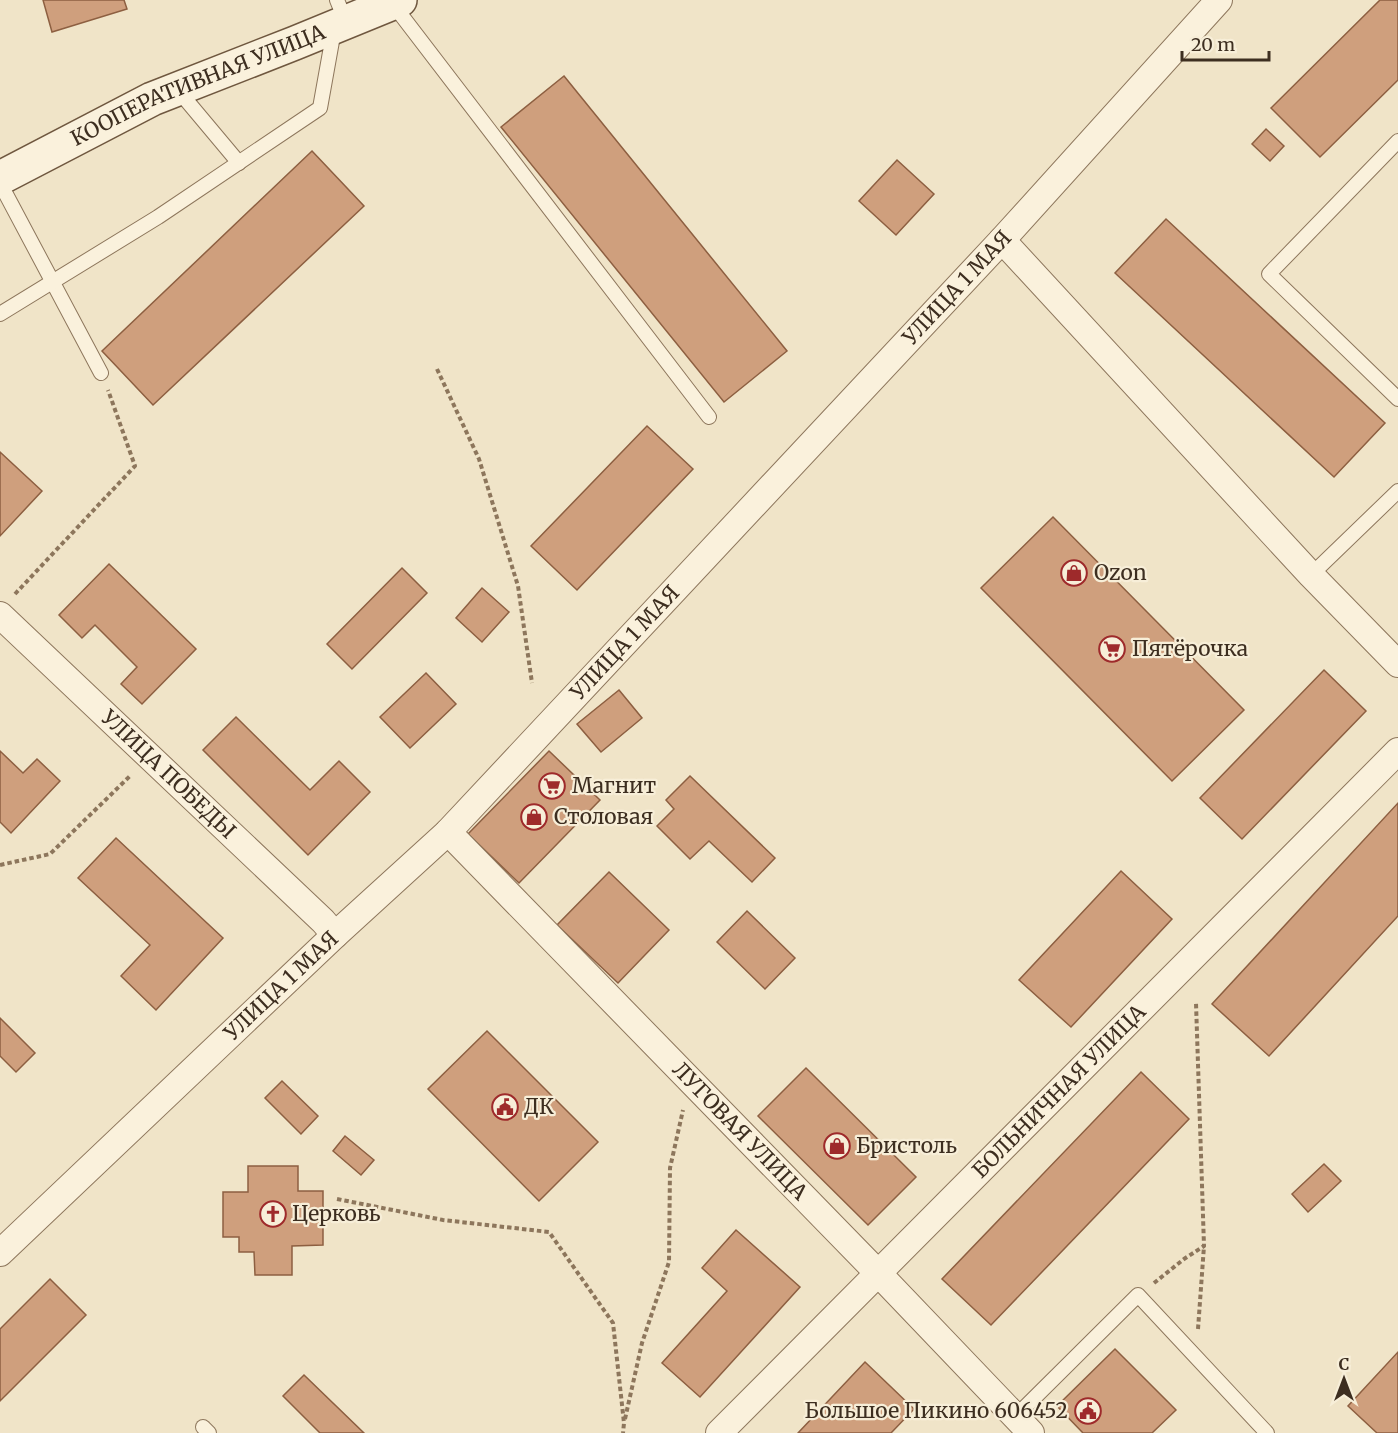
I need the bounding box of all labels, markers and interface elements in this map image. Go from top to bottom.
street label: КООПЕРАТИВНАЯ УЛИЦА [66,18,329,152]
scale bar [1182,24,1269,62]
text: 20 m [1191,33,1235,56]
street label: УЛИЦА 1 МАЯ [896,225,1017,351]
shop icon: Ozon [1059,558,1089,588]
place label: Ozon [1094,559,1147,586]
street label: УЛИЦА 1 МАЯ [564,579,685,706]
supermarket icon: Пятёрочка [1097,634,1127,664]
place label: Пятёрочка [1132,635,1248,662]
street label: УЛИЦА ПОБЕДЫ [95,703,242,844]
supermarket icon: Магнит [537,771,567,801]
place label: Магнит [572,772,657,799]
shop icon: Столовая [519,802,549,832]
place label: Столовая [554,803,653,830]
street label: УЛИЦА 1 МАЯ [218,925,344,1047]
street label: БОЛЬНИЧНАЯ УЛИЦА [966,998,1151,1184]
street label: ЛУГОВАЯ УЛИЦА [667,1056,814,1206]
public building icon: ДК [490,1092,520,1122]
place label: ДК [524,1093,554,1120]
shop icon: Бристоль [822,1131,852,1161]
place label: Бристоль [856,1132,957,1159]
church icon: Церковь [258,1199,288,1229]
place label: Церковь [292,1200,381,1227]
north arrow [1314,1349,1374,1409]
text: С [1339,1354,1349,1374]
public building icon: Большое Пикино 606452 [1073,1396,1103,1426]
place label: Большое Пикино 606452 [805,1397,1068,1424]

